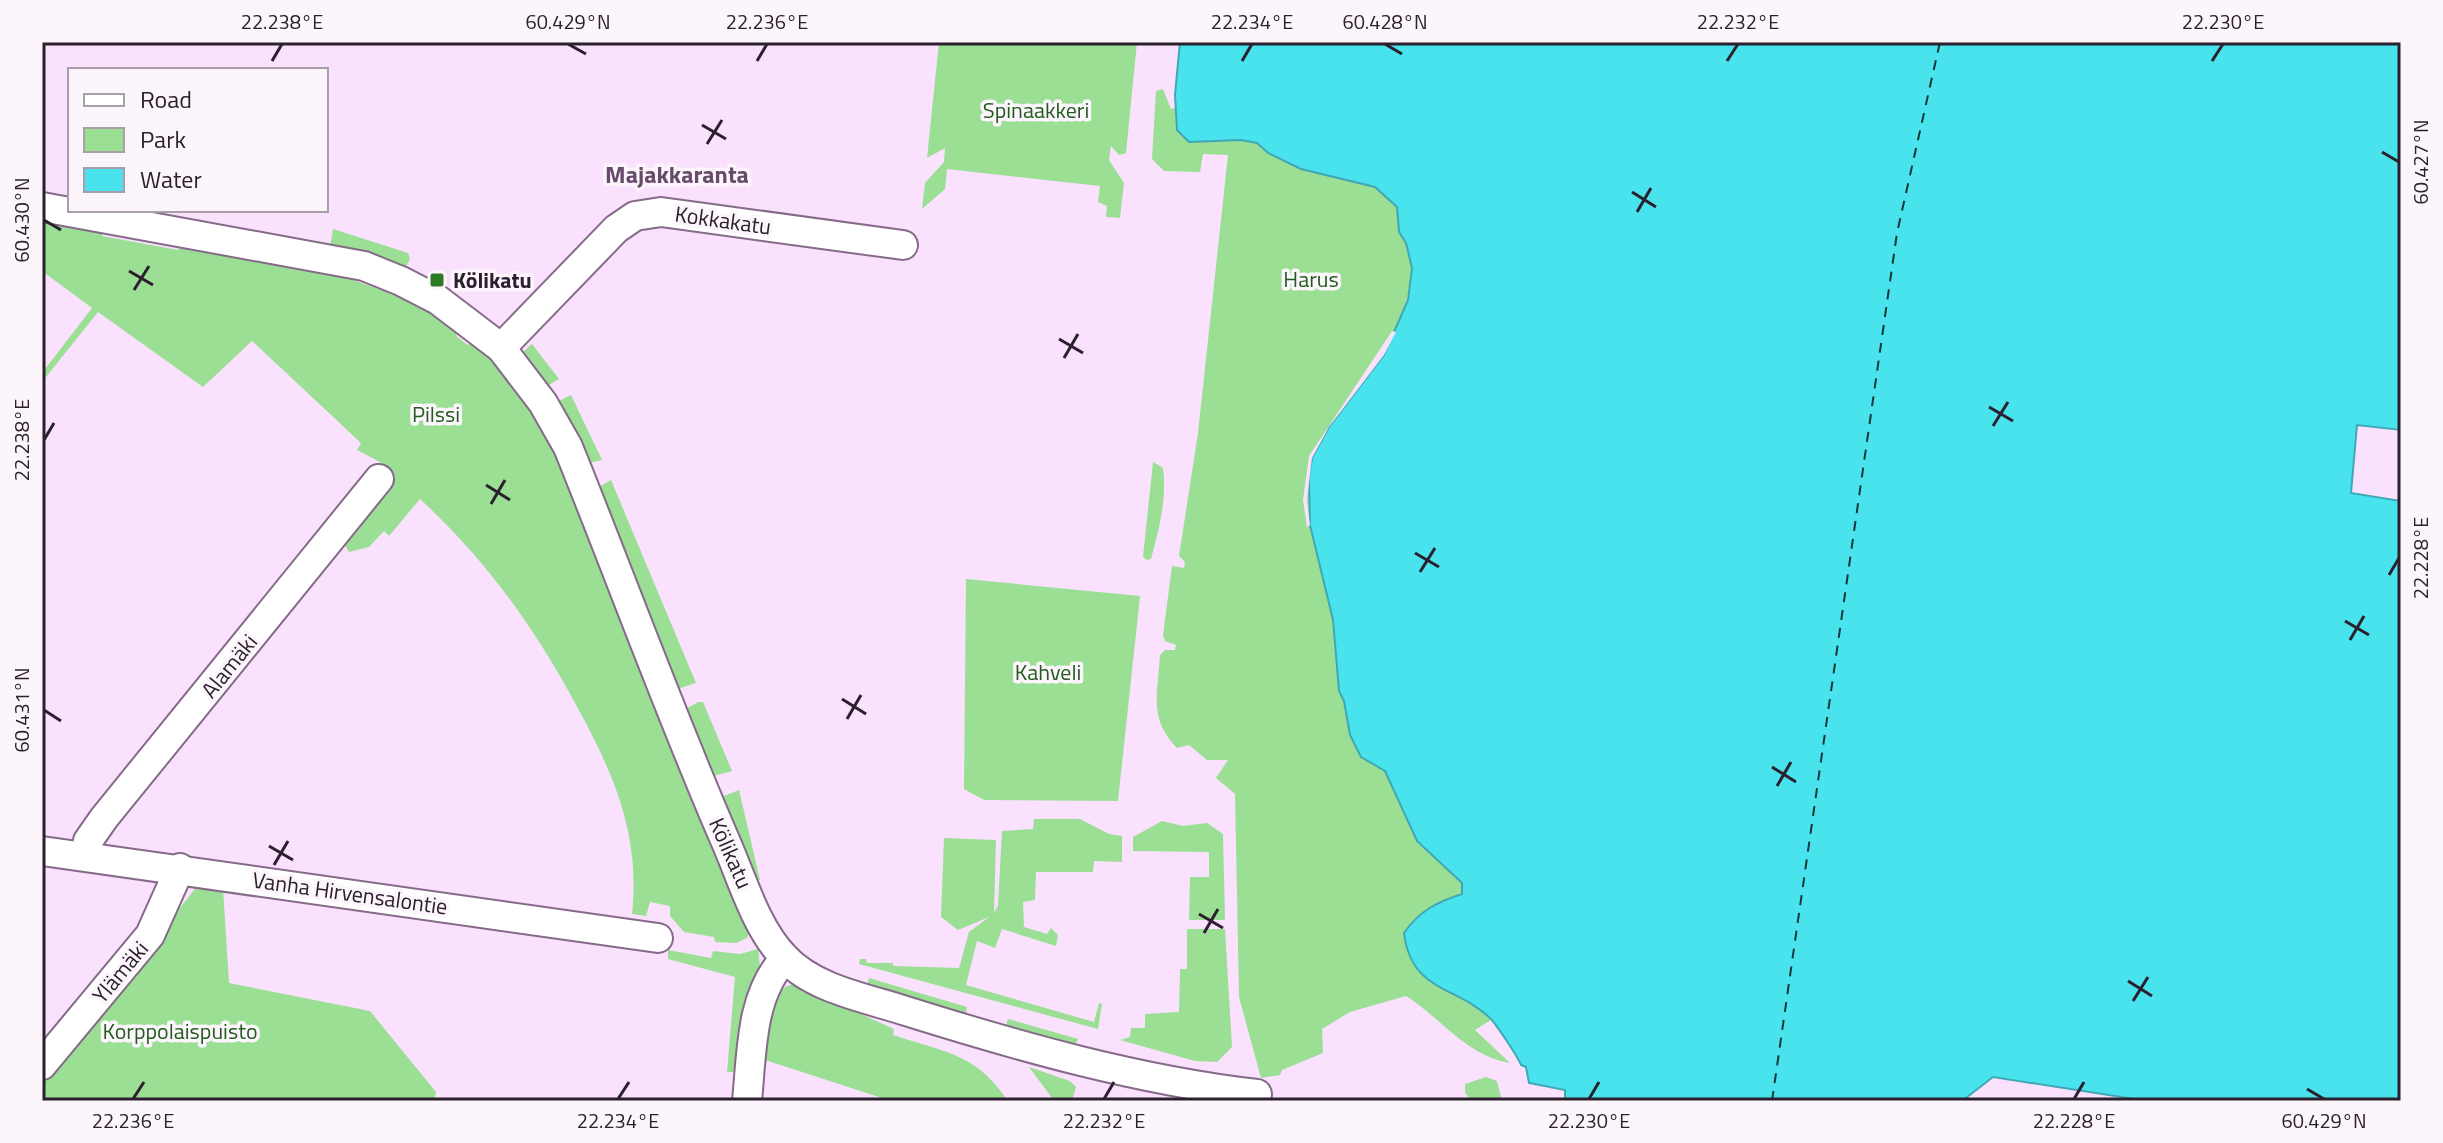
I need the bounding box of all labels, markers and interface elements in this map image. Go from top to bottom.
text: 22.238°E [241,6,323,37]
text: 60.429°N [525,6,611,37]
text: 22.236°E [726,6,808,37]
text: 22.234°E [1211,6,1293,37]
text: 60.428°N [1342,6,1428,37]
text: 22.232°E [1697,6,1779,37]
text: 22.230°E [2182,6,2264,37]
legend [68,68,328,212]
text: Road [140,81,192,117]
park label: Spinaakkeri [983,93,1089,127]
text: 60.427°N [2405,119,2436,205]
text: Park [140,121,186,157]
district label: Majakkaranta [605,156,749,192]
text: Water [140,161,202,197]
text: 60.430°N [6,177,37,263]
street label: Kokkakatu [673,196,773,244]
park label: Harus [1283,262,1339,296]
place label: Kölikatu [453,263,532,297]
marker: Kölikatu [428,271,446,289]
park label: Pilssi [412,397,460,431]
text: 22.238°E [6,399,37,481]
text: 22.228°E [2405,517,2436,599]
street label: Alamäki [193,627,265,705]
park label: Kahveli [1015,655,1081,689]
text: 60.431°N [6,667,37,753]
street label: Kölikatu [700,812,762,894]
street label: Vanha Hirvensalontie [250,862,450,924]
street label: Ylämäki [84,933,156,1011]
park label: Korppolaispuisto [102,1014,258,1048]
text: 22.236°E [92,1105,174,1136]
text: 22.234°E [577,1105,659,1136]
text: 22.232°E [1063,1105,1145,1136]
text: 22.230°E [1548,1105,1630,1136]
text: 22.228°E [2033,1105,2115,1136]
text: 60.429°N [2281,1105,2367,1136]

